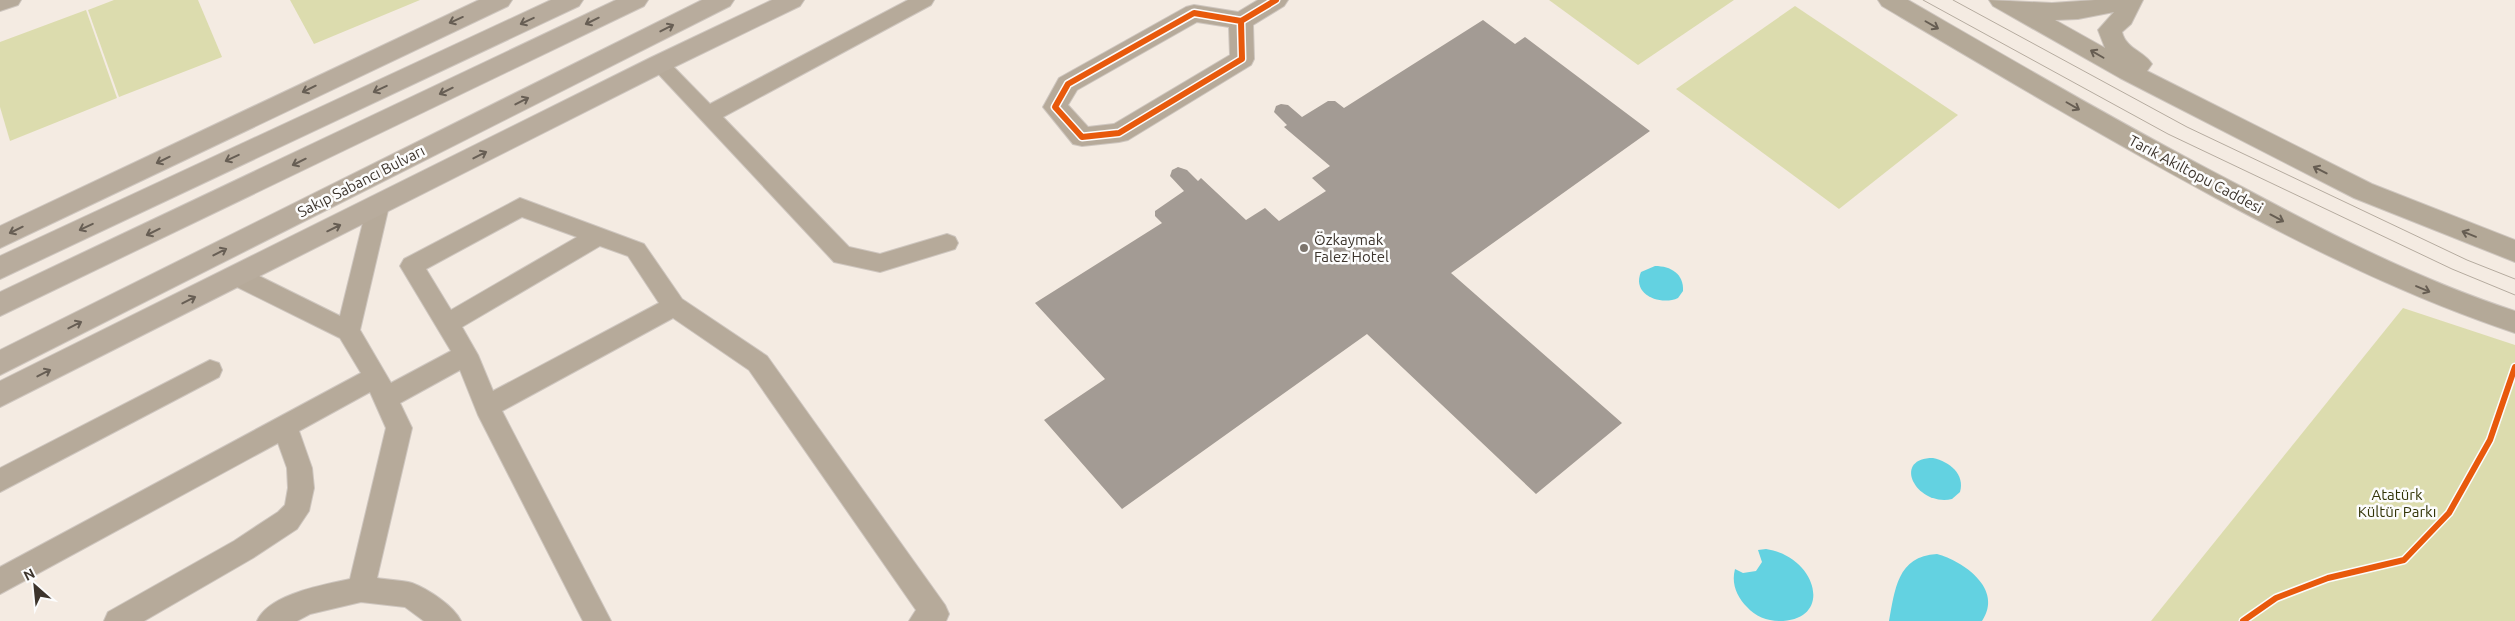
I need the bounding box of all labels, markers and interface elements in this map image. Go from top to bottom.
one-way arrow [449,16,464,25]
one-way arrow [520,16,535,26]
one-way arrow [585,17,600,26]
one-way arrow [1925,20,1939,30]
one-way arrow [659,23,674,32]
one-way arrow [2090,49,2104,59]
one-way arrow [302,85,317,95]
one-way arrow [373,85,388,94]
one-way arrow [438,87,453,97]
one-way arrow [514,96,529,106]
one-way arrow [2065,102,2079,112]
street label: Tarık Akıltopu Caddesi [2126,132,2266,216]
street label: Sakıp Sabancı Bulvarı [295,142,427,220]
one-way arrow [472,150,487,160]
one-way arrow [225,153,240,163]
one-way arrow [155,155,170,165]
one-way arrow [292,158,307,167]
one-way arrow [2313,165,2328,175]
one-way arrow [2269,213,2284,223]
one-way arrow [79,223,94,233]
one-way arrow [327,223,342,233]
one-way arrow [9,226,24,235]
one-way arrow [145,227,160,237]
one-way arrow [2462,229,2477,239]
place label: Özkaymak Falez Hotel [1314,231,1389,265]
marker: Özkaymak Falez Hotel [1298,242,1310,254]
one-way arrow [212,247,227,256]
one-way arrow [2415,284,2430,294]
one-way arrow [181,295,196,304]
one-way arrow [67,320,82,329]
one-way arrow [36,368,51,378]
park label: Atatürk Kültür Parkı [2358,486,2436,520]
north arrow [10,561,60,611]
text: N [21,565,37,584]

